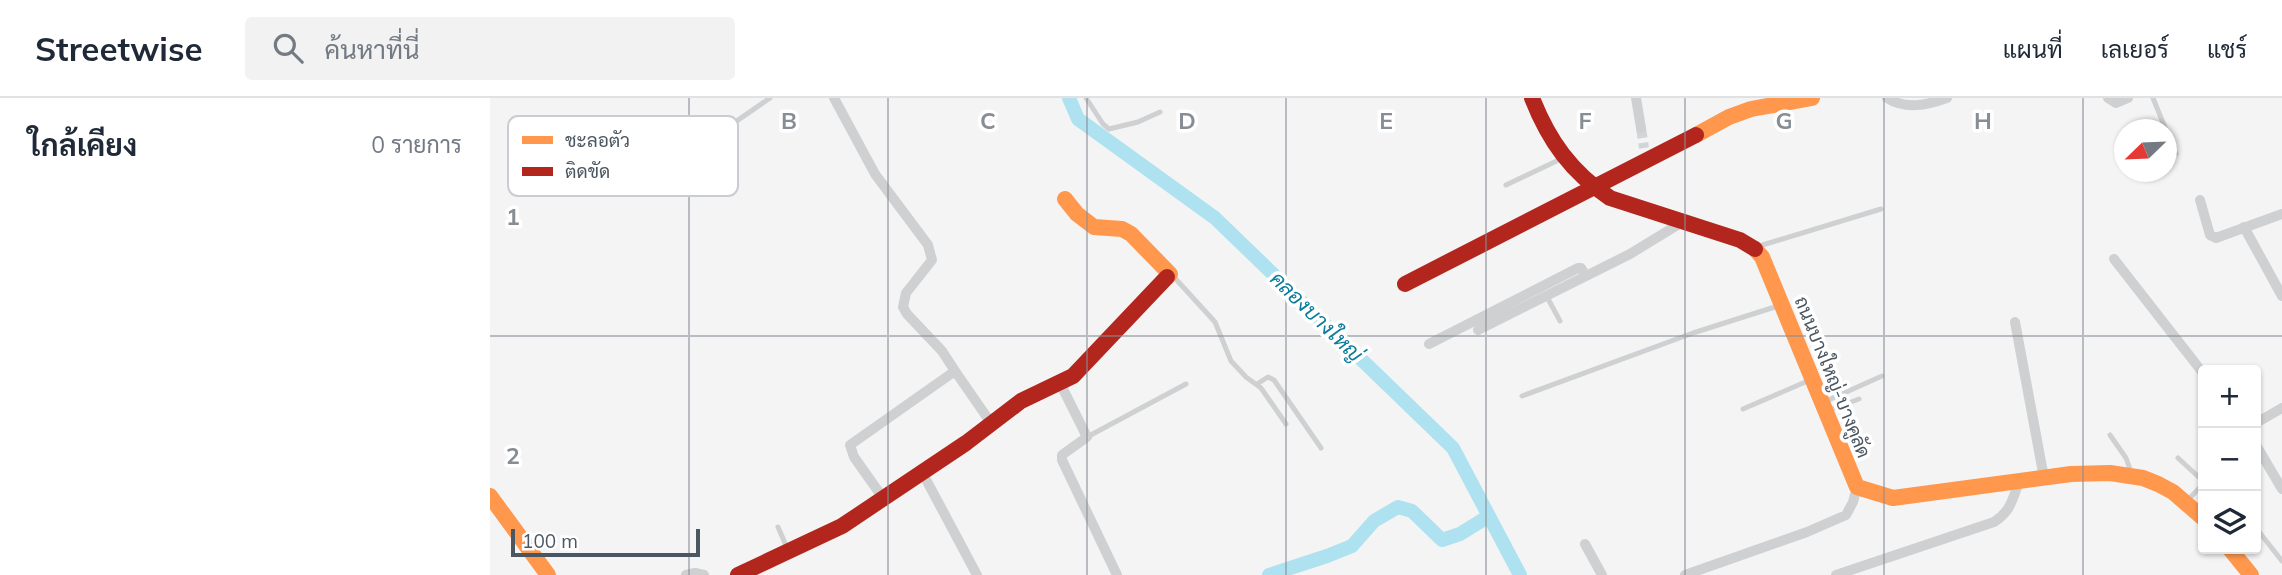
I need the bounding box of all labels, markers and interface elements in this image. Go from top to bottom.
search box [245,17,735,80]
text: Streetwise [35,28,203,69]
icon: search [269,29,307,67]
text: ค้นหาที่นี่ [325,33,420,66]
text: แผนที่ [2003,34,2063,64]
text: เลเยอร์ [2101,34,2169,64]
text: แชร์ [2207,34,2247,64]
text: B [781,106,797,135]
text: C [980,106,996,135]
text: D [1178,106,1196,135]
text: E [1379,106,1393,135]
text: F [1578,106,1592,135]
text: G [1775,106,1793,135]
text: H [1974,106,1992,135]
legend [508,116,738,196]
north arrow [2114,119,2177,182]
text: ใกล้เคียง [28,126,137,164]
text: ชะลอตัว [565,128,630,152]
text: 0 รายการ [371,130,462,159]
text: ติดขัด [565,159,610,183]
text: 1 [506,202,520,231]
water label: คลองบางใหญ่ [1265,265,1370,367]
street label: ถนนบางใหญ่-บางคูลัด [1788,293,1876,462]
map controls [2198,365,2261,554]
button: + [2198,365,2261,428]
button: − [2198,428,2261,491]
text: 2 [506,441,520,470]
button: layers [2198,491,2261,554]
scale bar [511,526,700,558]
text: 100 m [522,529,578,553]

